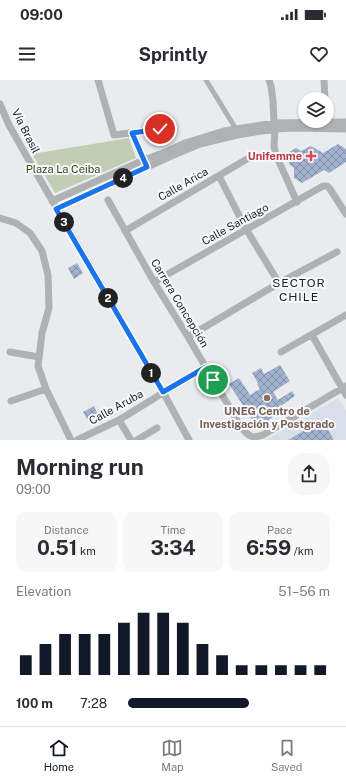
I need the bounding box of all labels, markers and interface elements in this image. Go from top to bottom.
text: 09:00 [20,6,63,23]
icon: menu [16,43,38,65]
icon: heart [308,43,330,65]
text: Sprintly [138,44,208,65]
map controls [298,92,334,128]
button: layers [298,92,334,128]
street label: Vía Brasil [10,107,42,155]
pin [143,112,177,146]
icon: check [149,118,171,140]
place label: Unifemme [248,150,302,162]
marker: Unifemme [305,150,317,162]
park label: Plaza La Ceiba [26,163,100,175]
street label: Calle Arica [156,165,210,203]
pin: 4 [113,168,133,188]
text: 4 [119,172,127,184]
street label: Calle Santiago [200,201,270,247]
pin: 3 [54,212,74,232]
text: 3 [60,216,68,228]
street label: Carrera Concepción [149,257,211,349]
district label: SECTOR CHILE [272,276,326,304]
pin: 2 [98,288,118,308]
text: 2 [105,292,112,304]
pin: 1 [141,363,161,383]
pin [196,363,230,397]
text: 1 [149,367,153,379]
icon: arrive [202,369,224,391]
street label: Calle Aruba [87,387,145,427]
marker: UNEG Centro de Investigación y Postgrado [262,393,272,403]
place label: UNEG Centro de Investigación y Postgrado [200,405,334,430]
button: share [288,453,330,495]
text: Morning run [16,454,144,480]
text: 09:00 [16,482,51,497]
text: Distance [44,524,89,536]
text: Time [160,524,186,536]
text: Pace [267,524,292,536]
text: 0.51 [37,536,77,560]
text: 3:34 [150,536,196,560]
text: 6:59 [246,536,291,560]
text: km [77,545,96,557]
text: /km [291,545,313,557]
text: Elevation [16,584,71,599]
text: 51–56 m [278,584,330,599]
text: 100 m [16,696,53,711]
text: 7:28 [80,696,107,711]
tab: Home [44,737,74,773]
tab: Map [161,737,184,773]
tab: Saved [271,737,302,773]

